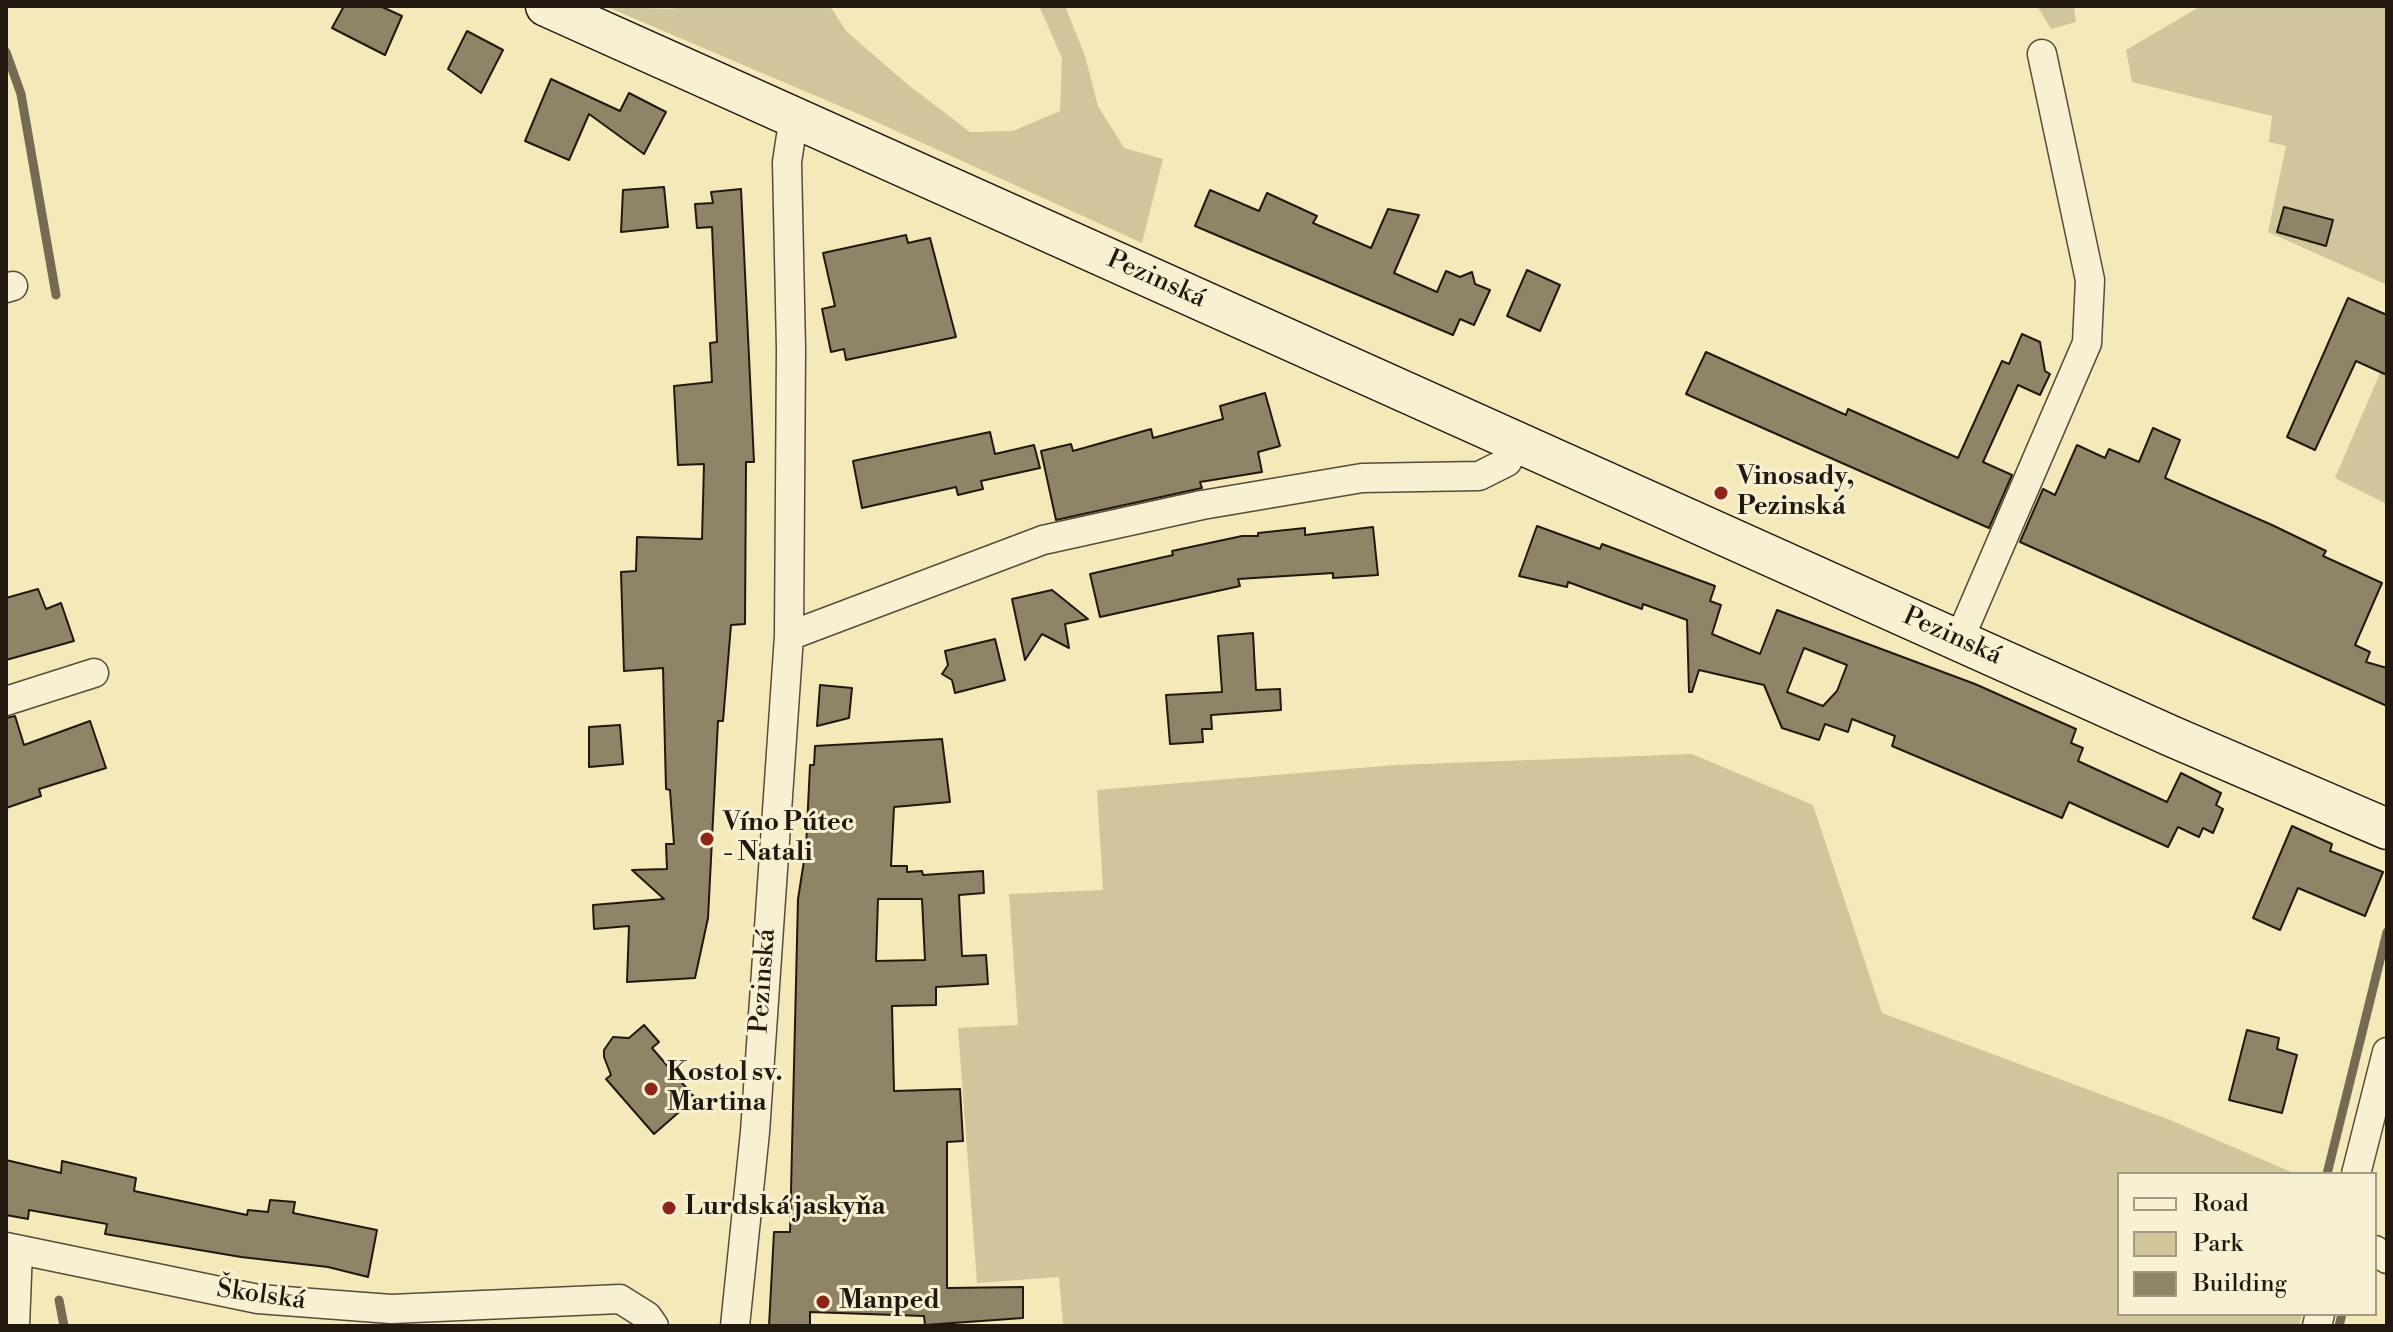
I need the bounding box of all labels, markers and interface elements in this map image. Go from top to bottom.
street label: Pezinská [1102,244,1210,316]
place label: Vinosady, Pezinská [1737,462,1854,524]
marker: Vinosady, Pezinská [1712,484,1730,502]
street label: Pezinská [1898,601,2006,673]
place label: Víno Pútec - Natali [723,808,854,870]
marker: Víno Pútec - Natali [698,830,716,848]
street label: Pezinská [745,928,783,1034]
place label: Kostol sv. Martina [667,1058,783,1120]
marker: Kostol sv. Martina [642,1080,660,1098]
legend [2117,1172,2377,1316]
text: Road [2193,1189,2249,1219]
place label: Lurdská jaskyňa [685,1192,886,1224]
marker: Lurdská jaskyňa [660,1199,678,1217]
text: Park [2193,1229,2243,1259]
text: Building [2193,1269,2287,1299]
street label: Školská [215,1274,307,1318]
place label: Manped [839,1286,940,1318]
marker: Manped [814,1293,832,1311]

